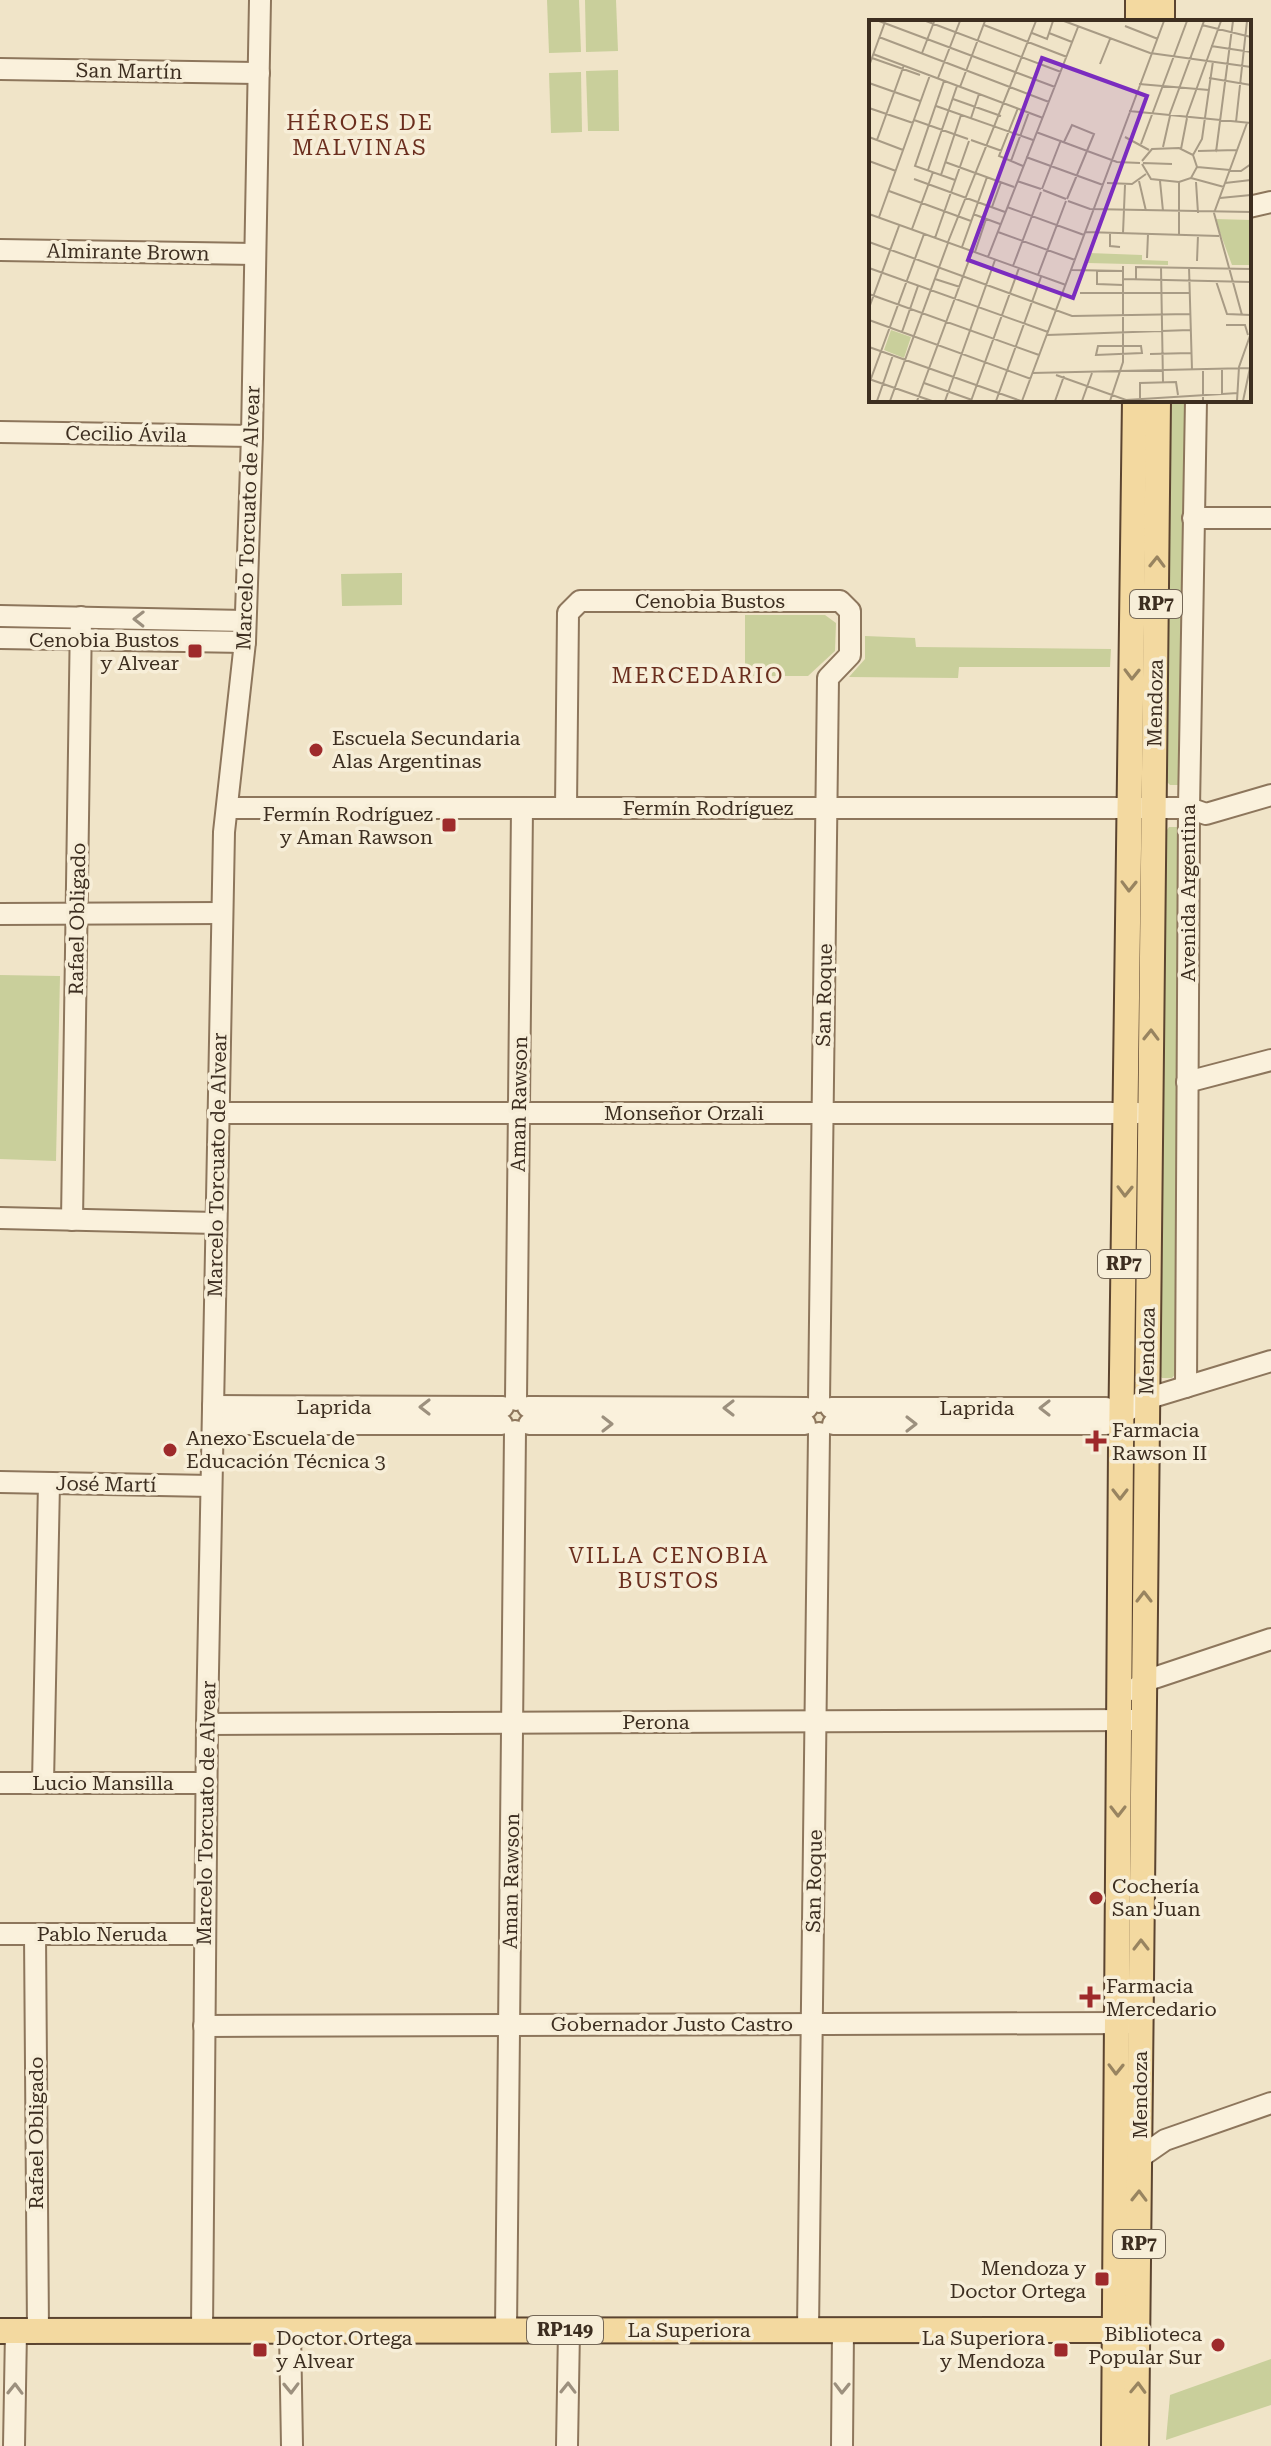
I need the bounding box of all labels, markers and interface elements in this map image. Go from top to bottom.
inset map [869,20,1251,402]
street label: San Martín [76,58,182,84]
district label: HÉROES DE MALVINAS [286,109,434,160]
street label: Almirante Brown [46,239,210,265]
street label: Marcelo Torcuato de Alvear [231,385,265,651]
street label: Cecilio Ávila [65,421,187,447]
one-way arrow [1148,555,1166,568]
street label: Cenobia Bustos [635,589,785,613]
road number: RP7 [1130,590,1182,618]
one-way arrow [132,610,145,627]
place label: Cenobia Bustos y Alvear [29,628,179,675]
marker: Cenobia Bustos y Alvear [186,642,204,660]
street label: Mendoza [1142,659,1168,747]
district label: MERCEDARIO [611,663,785,688]
one-way arrow [1123,668,1141,681]
place label: Escuela Secundaria Alas Argentinas [332,726,521,773]
marker: Escuela Secundaria Alas Argentinas [307,741,325,759]
street label: Fermín Rodríguez [623,796,793,820]
place label: Fermín Rodríguez y Aman Rawson [263,802,433,849]
street label: Avenida Argentina [1176,804,1200,982]
marker: Fermín Rodríguez y Aman Rawson [440,816,458,834]
street label: Rafael Obligado [64,842,90,996]
one-way arrow [1121,880,1138,893]
street label: San Roque [811,943,837,1047]
one-way arrow [1142,1028,1160,1041]
street label: Marcelo Torcuato de Alvear [203,1032,231,1298]
street label: Aman Rawson [506,1036,532,1172]
street label: Monseñor Orzali [604,1101,764,1125]
one-way arrow [1116,1185,1134,1198]
road number: RP7 [1098,1250,1150,1278]
street label: Mendoza [1134,1307,1160,1395]
street label: Laprida [297,1395,372,1419]
street label: Laprida [940,1396,1015,1420]
one-way arrow [418,1398,431,1416]
one-way arrow [722,1399,735,1417]
one-way arrow [1038,1399,1051,1417]
one-way arrow [601,1415,614,1433]
one-way arrow [905,1415,918,1433]
place label: Farmacia Rawson II [1112,1418,1207,1465]
place label: Anexo Escuela de Educación Técnica 3 [186,1426,386,1473]
marker: Farmacia Rawson II [1087,1432,1105,1450]
marker: Anexo Escuela de Educación Técnica 3 [161,1441,179,1459]
street label: José Martí [55,1471,157,1497]
one-way arrow [1112,1488,1129,1501]
district label: VILLA CENOBIA BUSTOS [568,1543,770,1593]
one-way arrow [1135,1590,1153,1603]
street label: Marcelo Torcuato de Alvear [192,1680,220,1946]
street label: Perona [622,1710,690,1734]
street label: Lucio Mansilla [32,1771,174,1795]
one-way arrow [1109,1805,1127,1818]
street label: Aman Rawson [498,1813,524,1949]
street label: San Roque [801,1829,827,1933]
place label: Cochería San Juan [1112,1874,1201,1921]
marker: Cochería San Juan [1087,1889,1105,1907]
street label: Pablo Neruda [37,1922,168,1946]
one-way arrow [1132,1938,1150,1951]
place label: Farmacia Mercedario [1106,1974,1217,2021]
marker: Farmacia Mercedario [1081,1988,1099,2006]
street label: Gobernador Justo Castro [551,2012,793,2036]
street label: Mendoza [1128,2051,1152,2139]
street label: Rafael Obligado [24,2057,48,2209]
one-way arrow [1107,2063,1125,2076]
one-way arrow [1130,2189,1148,2202]
road number: RP7 [1113,2230,1165,2258]
place label: Mendoza y Doctor Ortega [950,2256,1086,2303]
marker: Mendoza y Doctor Ortega [1093,2270,1111,2288]
road number: RP149 [527,2316,603,2344]
street label: La Superiora [627,2318,751,2342]
place label: Biblioteca Popular Sur [1088,2322,1202,2369]
place label: Doctor Ortega y Alvear [276,2326,412,2373]
place label: La Superiora y Mendoza [922,2326,1045,2373]
marker: Biblioteca Popular Sur [1209,2336,1227,2354]
marker: Doctor Ortega y Alvear [251,2341,269,2359]
marker: La Superiora y Mendoza [1052,2341,1070,2359]
one-way arrow [559,2381,577,2394]
one-way arrow [1129,2381,1146,2394]
one-way arrow [6,2382,24,2395]
one-way arrow [282,2382,300,2395]
one-way arrow [833,2382,851,2395]

